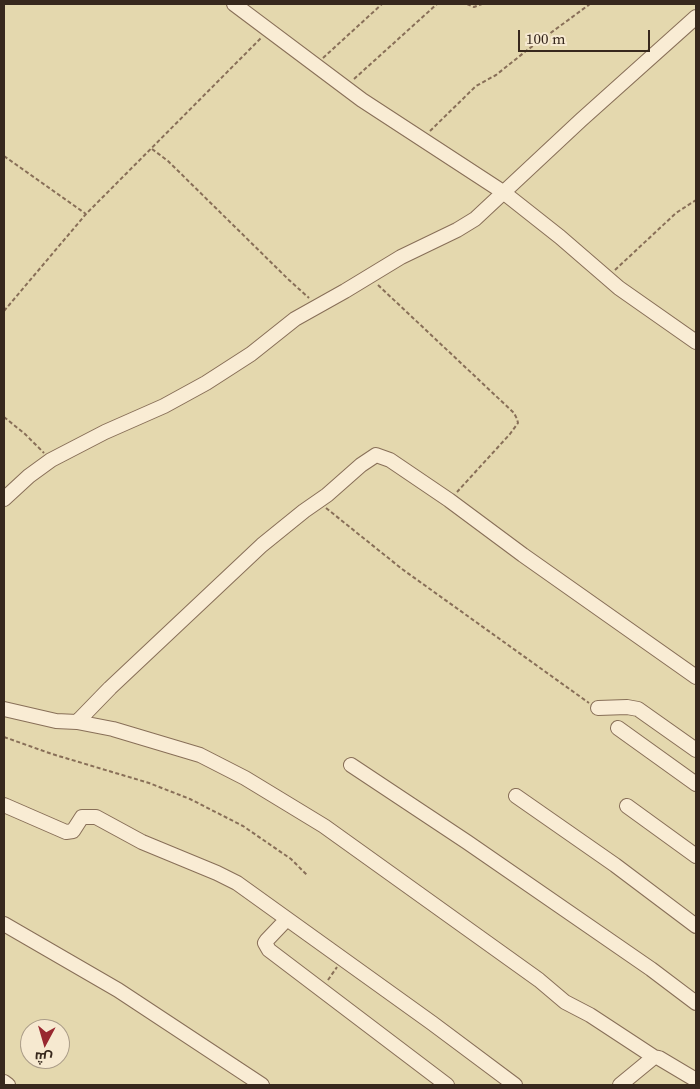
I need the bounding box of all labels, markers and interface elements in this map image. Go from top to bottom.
scale bar [520,20,652,52]
text: 100 m [526,28,566,49]
north arrow [20,1019,70,1069]
text: ش [34,1047,54,1069]

